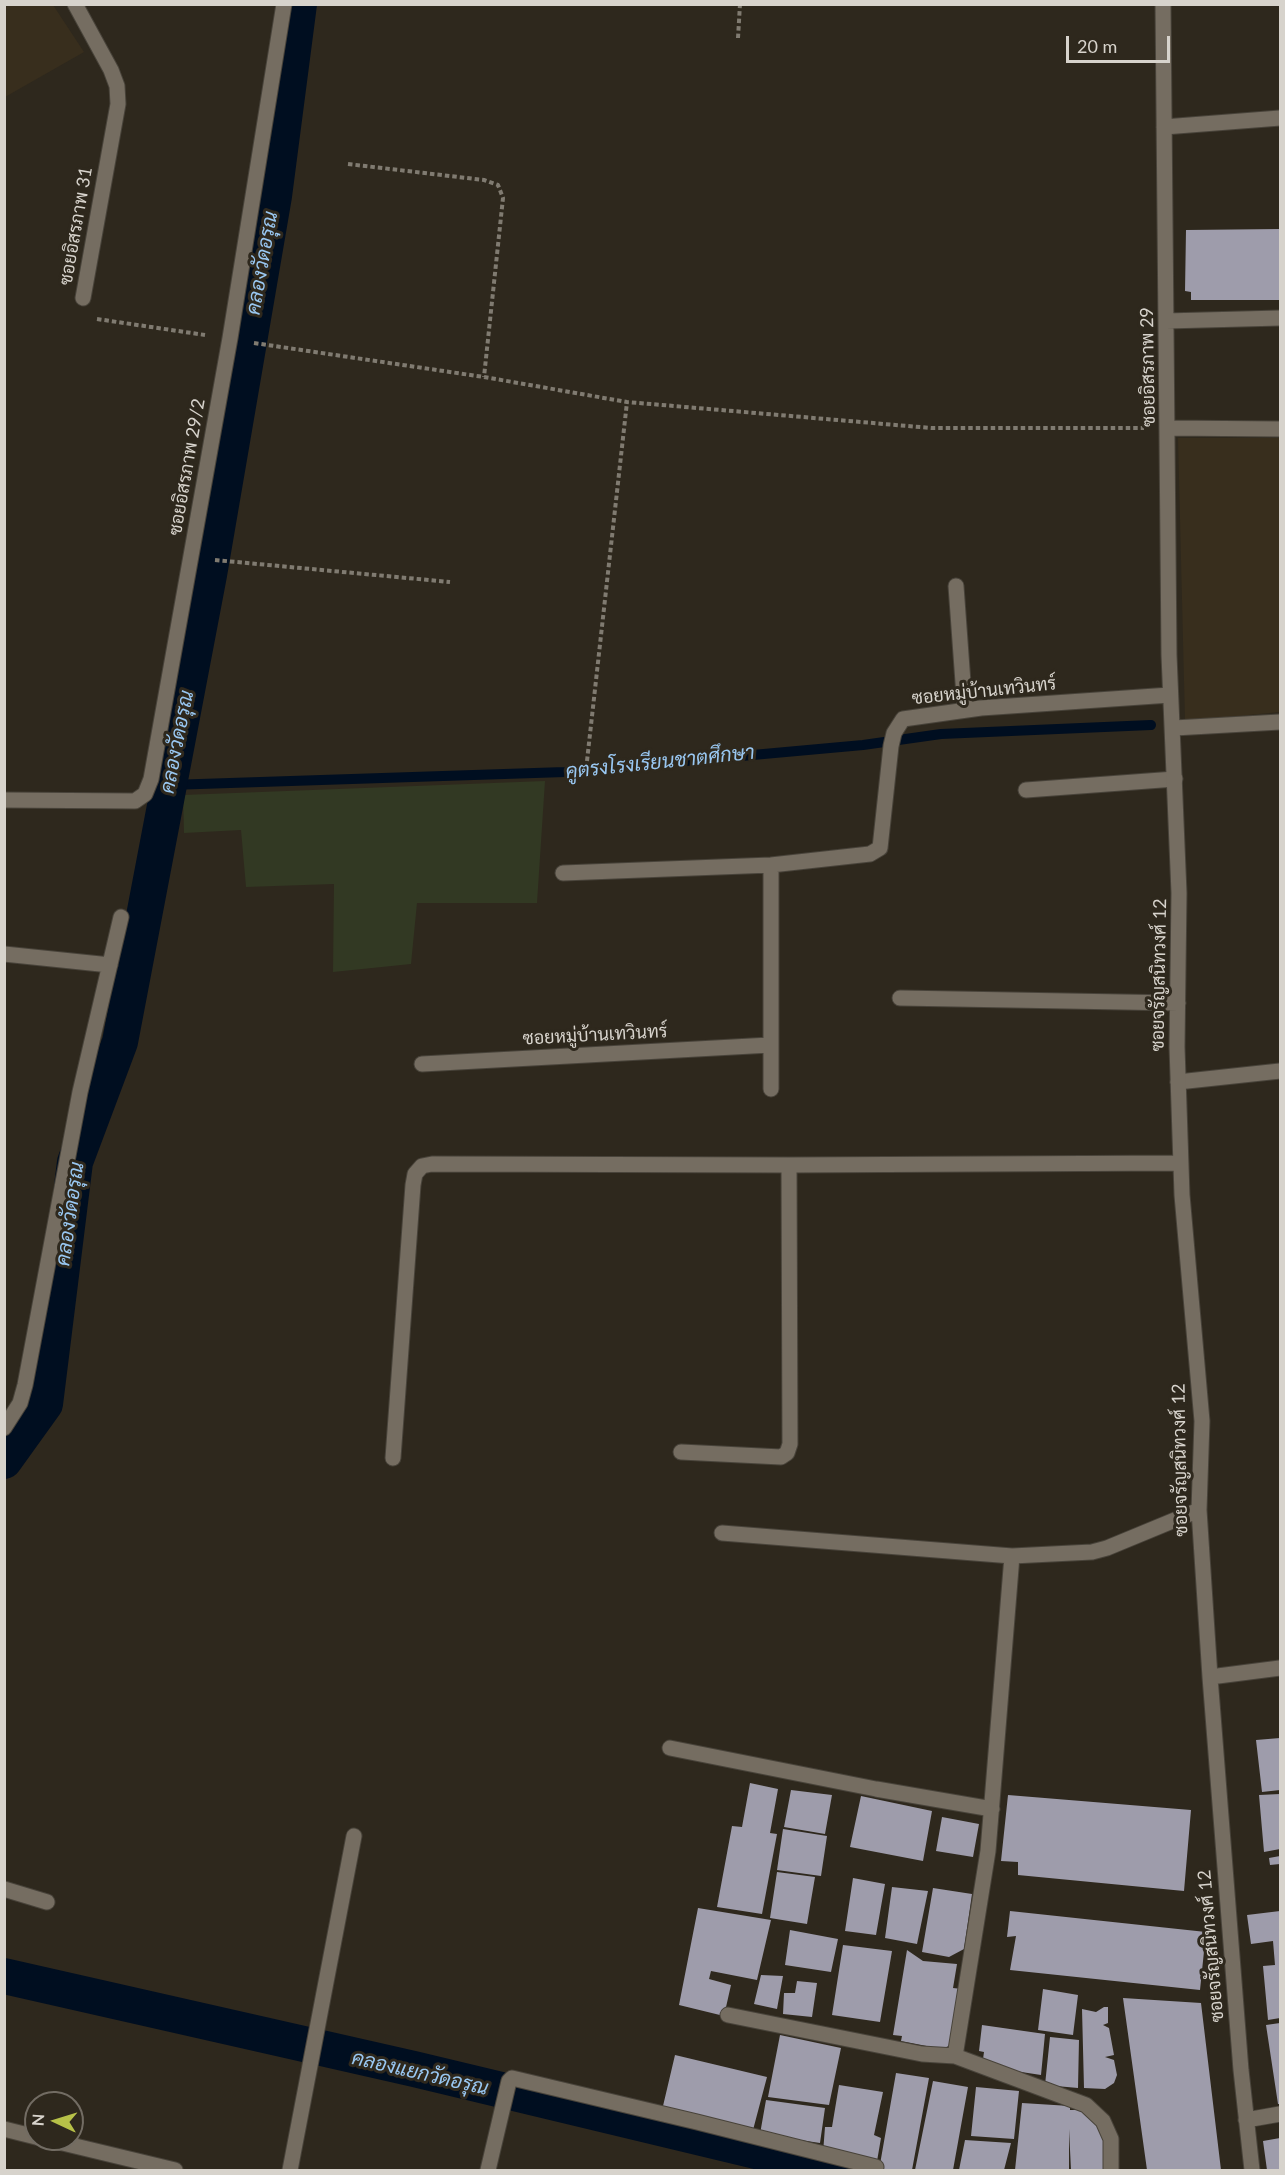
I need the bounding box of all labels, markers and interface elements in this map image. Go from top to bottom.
scale bar [1069,24,1172,62]
text: 20 m [1077,35,1117,57]
street label: ซอยอิสรภาพ 31 [55,165,97,287]
water label: คลองวัดอรุณ [241,209,283,317]
street label: ซอยอิสรภาพ 29 [1136,307,1160,427]
street label: ซอยอิสรภาพ 29/2 [164,397,210,537]
street label: ซอยหมู่บ้านเทวินทร์ [911,673,1057,709]
water label: คลองวัดอรุณ [155,688,199,796]
water label: คูตรงโรงเรียนชาตศึกษา [564,740,756,784]
street label: ซอยจรัญสนิทวงศ์ 12 [1147,898,1171,1052]
street label: ซอยหมู่บ้านเทวินทร์ [522,1020,668,1050]
water label: คลองวัดอรุณ [51,1161,89,1267]
street label: ซอยจรัญสนิทวงศ์ 12 [1168,1383,1192,1537]
street label: ซอยจรัญสนิทวงศ์ 12 [1194,1869,1228,2023]
water label: คลองแยกวัดอรุณ [350,2046,490,2100]
north arrow [24,2091,84,2151]
text: N [28,2113,47,2127]

